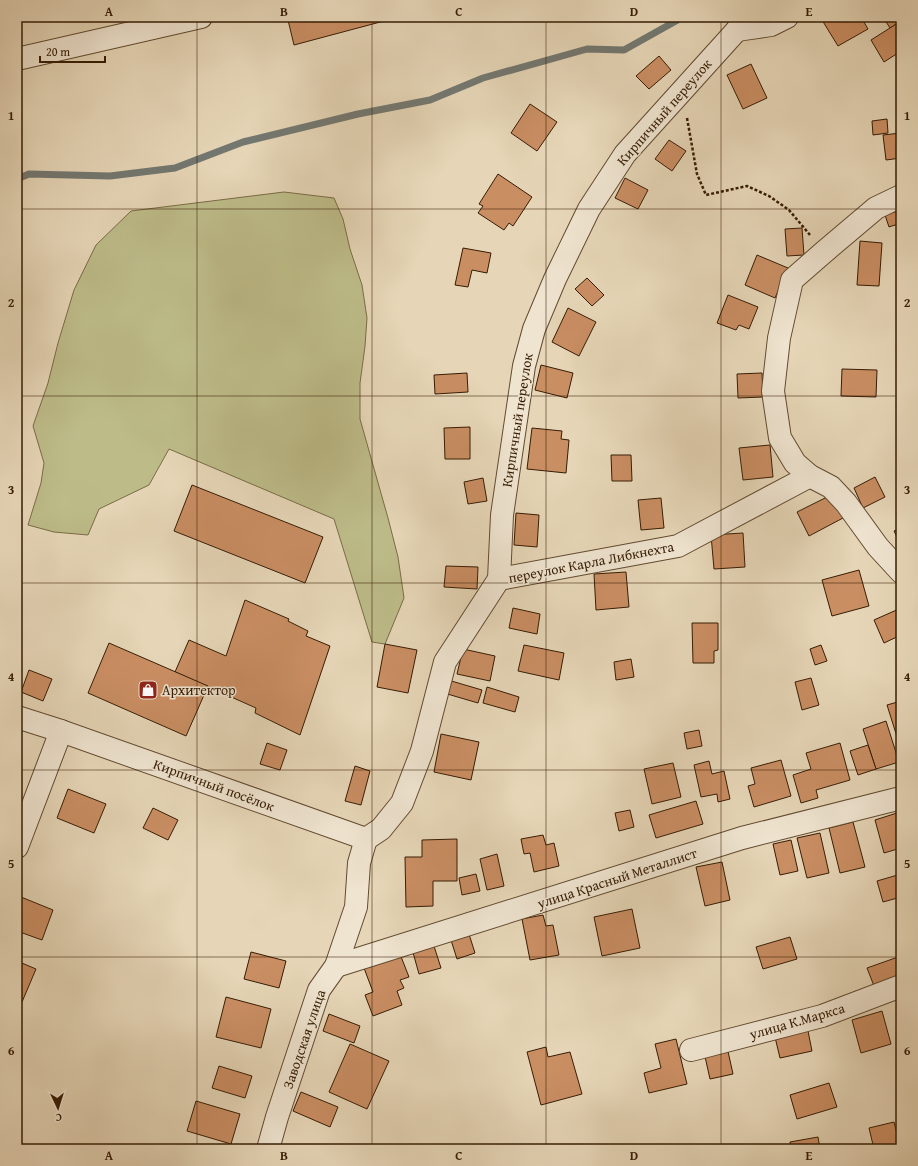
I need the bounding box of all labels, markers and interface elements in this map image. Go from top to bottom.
text: A [105,2,114,21]
text: B [280,2,288,21]
text: C [455,2,463,21]
text: D [630,2,638,21]
text: E [806,2,813,21]
scale bar [40,38,105,64]
text: 20 m [46,43,70,60]
street label: Кирпичный переулок [612,54,716,170]
text: 1 [8,106,14,125]
text: 1 [904,106,910,125]
text: 2 [8,293,15,312]
text: 2 [904,293,911,312]
street label: Кирпичный переулок [497,351,538,488]
text: 3 [8,480,14,499]
text: 3 [904,480,910,499]
street label: переулок Карла Либкнехта [507,536,676,588]
text: 4 [8,667,15,686]
text: 4 [904,667,911,686]
shop icon: Архитектор [137,679,159,701]
place label: Архитектор [162,680,236,700]
street label: Кирпичный посёлок [151,754,278,816]
street label: улица Красный Металлист [534,843,700,914]
text: 5 [8,854,15,873]
text: 5 [904,854,911,873]
street label: Заводская улица [278,986,330,1091]
street label: улица К.Маркса [746,998,847,1044]
text: 6 [8,1041,15,1060]
text: 6 [904,1041,911,1060]
north arrow [38,1088,78,1128]
text: С [55,1110,62,1126]
text: A [105,1146,114,1165]
text: B [280,1146,288,1165]
text: C [455,1146,463,1165]
text: D [630,1146,638,1165]
text: E [806,1146,813,1165]

